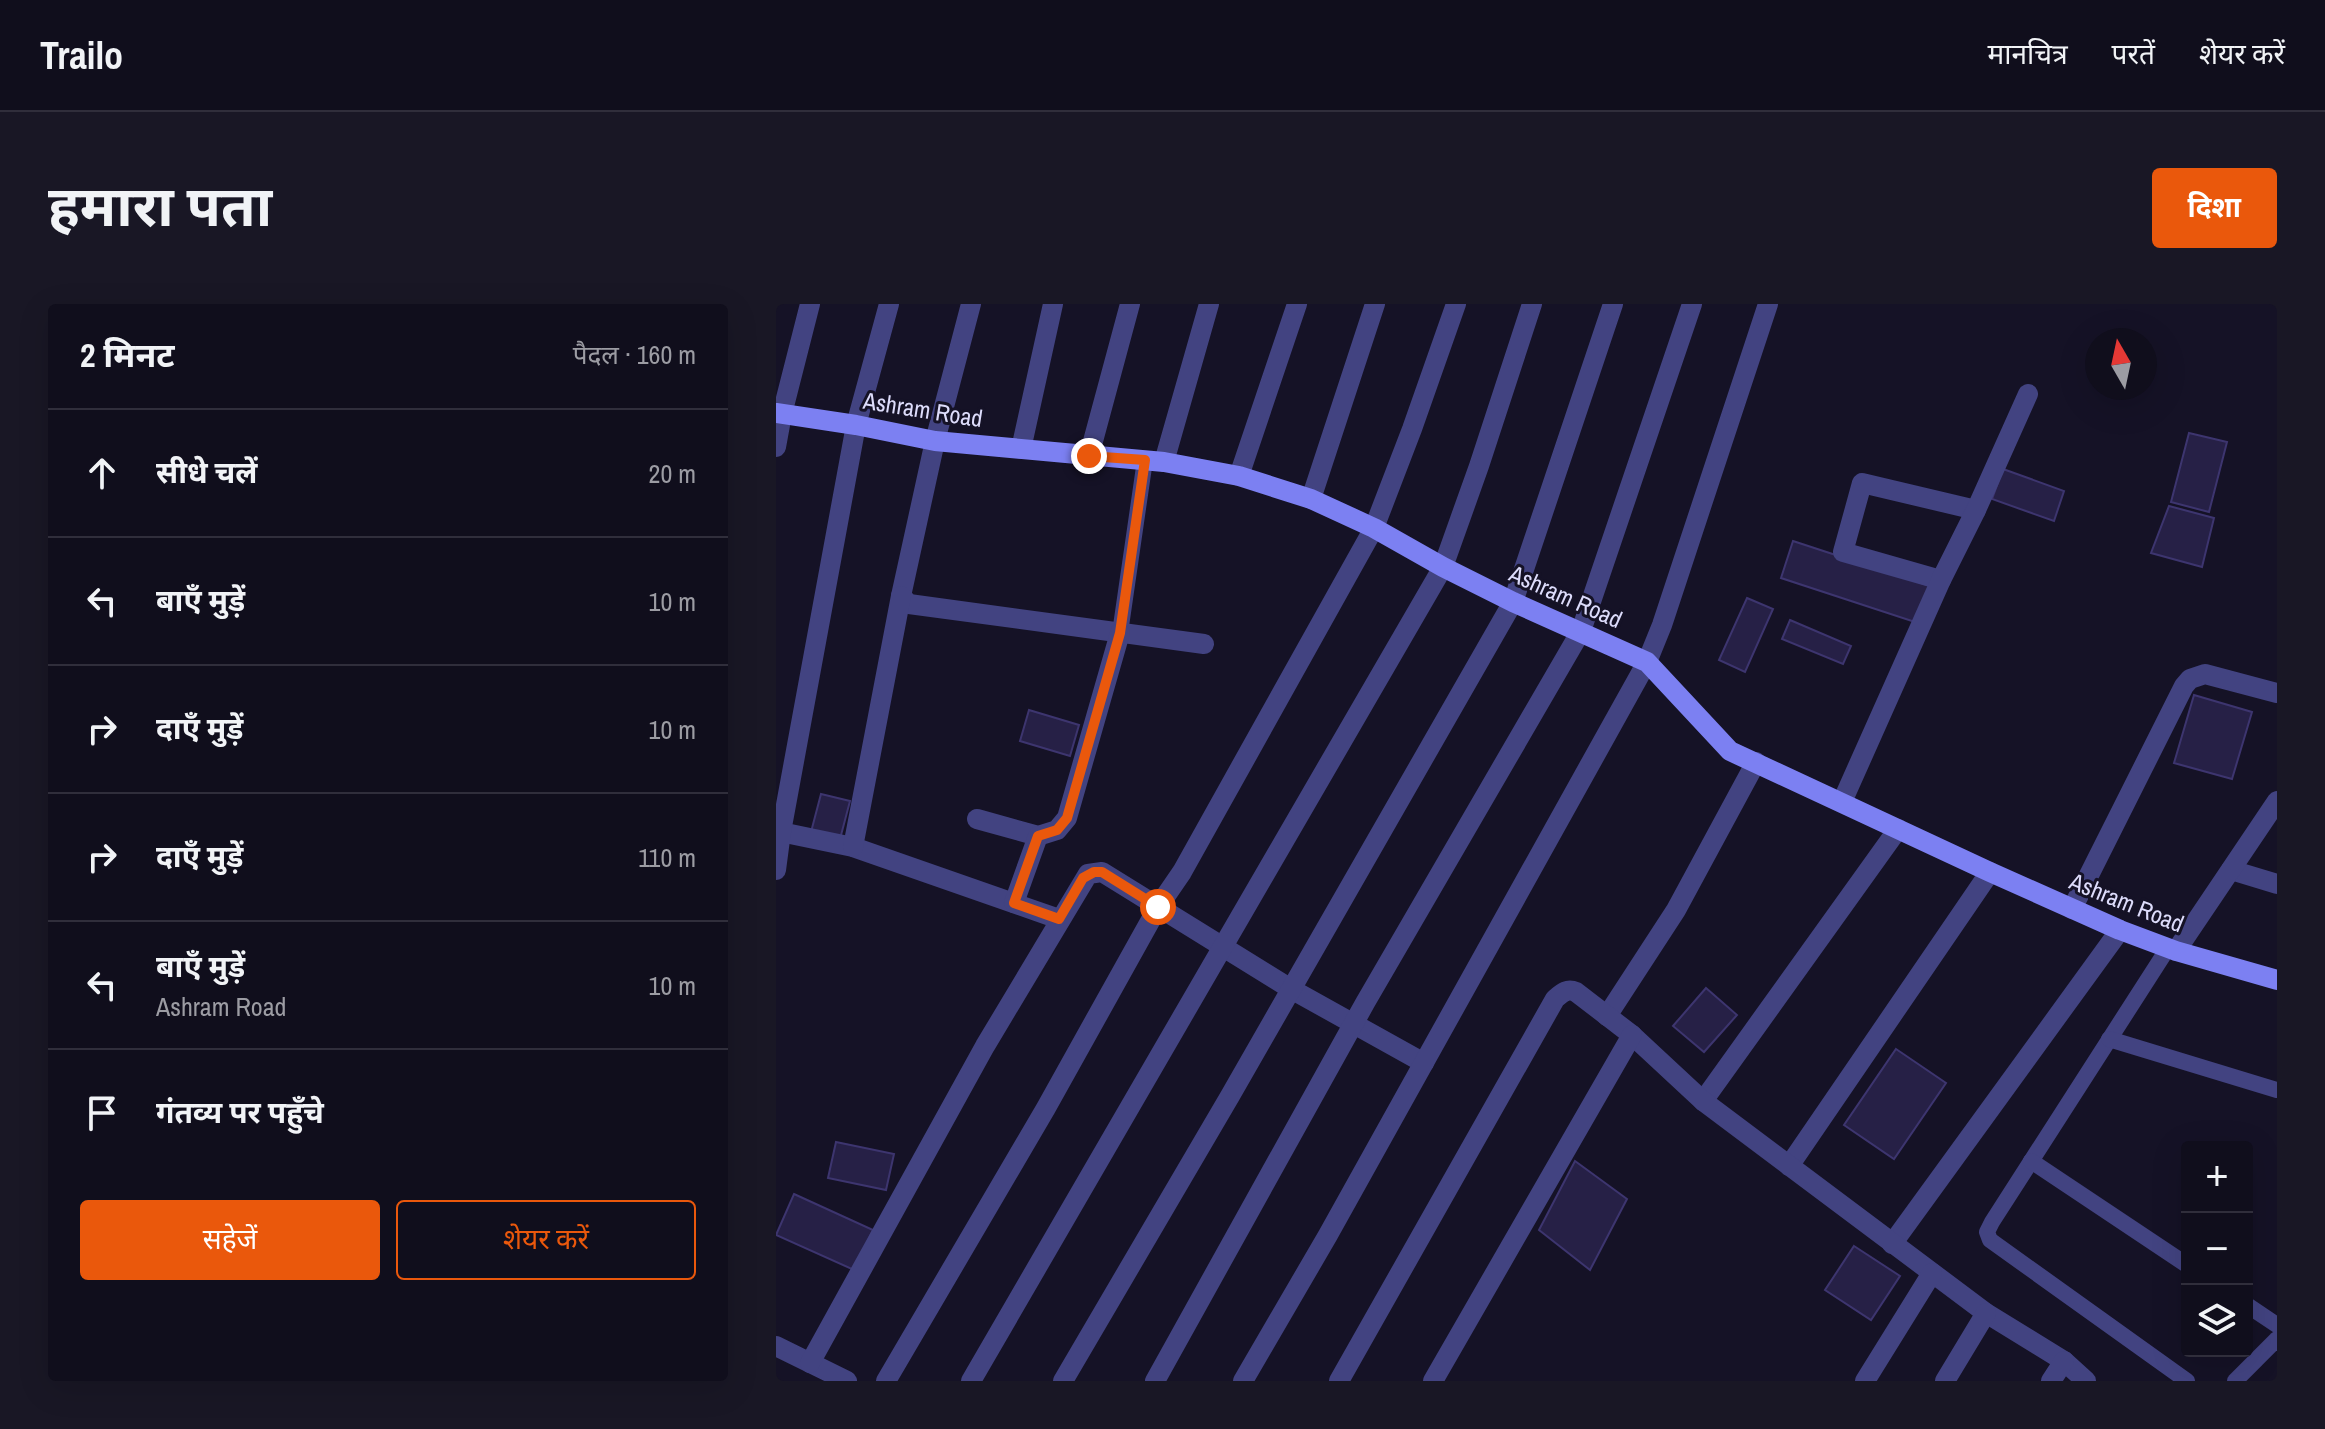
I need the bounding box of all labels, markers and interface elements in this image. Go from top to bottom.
text: Trailo [40,30,123,81]
text: मानचित्र [1988,35,2068,73]
text: परतें [2112,35,2155,73]
text: शेयर करें [2199,35,2285,73]
text: हमारा पता [48,168,272,243]
button: दिशा [2152,168,2277,248]
north arrow [2085,328,2157,400]
text: 2 मिनट [80,332,175,378]
text: पैदल · 160 m [573,337,696,372]
street label: Ashram Road [860,384,985,434]
route end [1071,438,1107,474]
icon: ahead [80,451,124,495]
text: सीधे चलें [156,452,257,492]
text: 20 m [649,456,696,491]
street label: Ashram Road [1504,557,1627,635]
icon: left [80,579,124,623]
text: बाएँ मुड़ें [156,580,245,620]
text: 10 m [649,584,696,619]
icon: right [80,707,124,751]
text: दाएँ मुड़ें [156,708,243,748]
text: 10 m [649,712,696,747]
icon: right [80,835,124,879]
text: दाएँ मुड़ें [156,836,243,876]
text: 110 m [638,840,696,875]
street label: Ashram Road [2064,864,2189,939]
route start [1140,889,1176,925]
text: बाएँ मुड़ें [156,946,245,986]
icon: left [80,963,124,1007]
text: 10 m [649,968,696,1003]
text: Ashram Road [156,989,286,1024]
icon: arrive [80,1091,124,1135]
text: गंतव्य पर पहुँचे [156,1092,324,1132]
map controls [2181,1141,2253,1357]
button: + [2181,1141,2253,1213]
button: सहेजें [80,1200,380,1280]
button: शेयर करें [396,1200,696,1280]
button: − [2181,1213,2253,1285]
button: layers [2181,1285,2253,1357]

